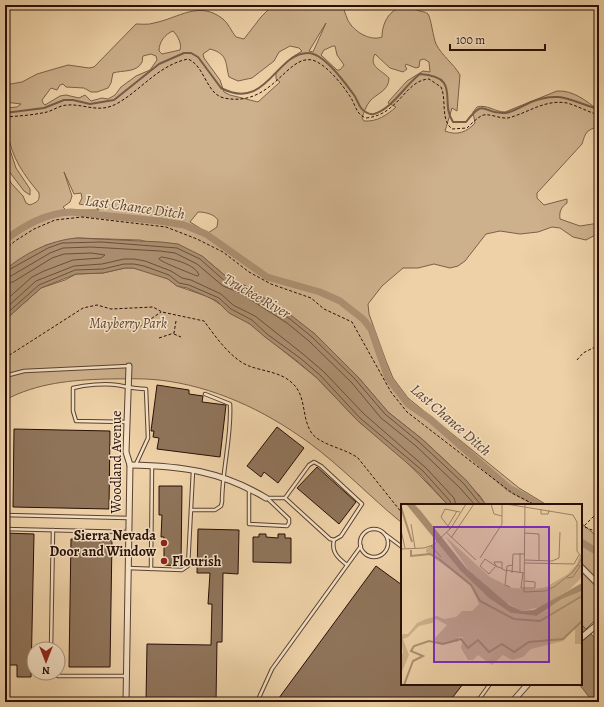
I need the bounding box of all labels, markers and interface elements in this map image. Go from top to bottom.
scale bar [450,26,545,52]
text: 100 m [456,32,485,48]
water label: Last Chance Ditch [84,190,186,224]
water label: Truckee River [220,269,295,324]
park label: Mayberry Park [89,314,167,333]
water label: Last Chance Ditch [407,380,495,460]
street label: Woodland Avenue [107,410,126,515]
inset map [401,504,582,685]
place label: Sierra Nevada Door and Window [50,526,157,561]
marker: Sierra Nevada Door and Window [159,538,169,548]
place label: Flourish [172,552,222,571]
marker: Flourish [159,556,169,566]
north arrow [26,641,66,681]
text: N [42,663,50,678]

